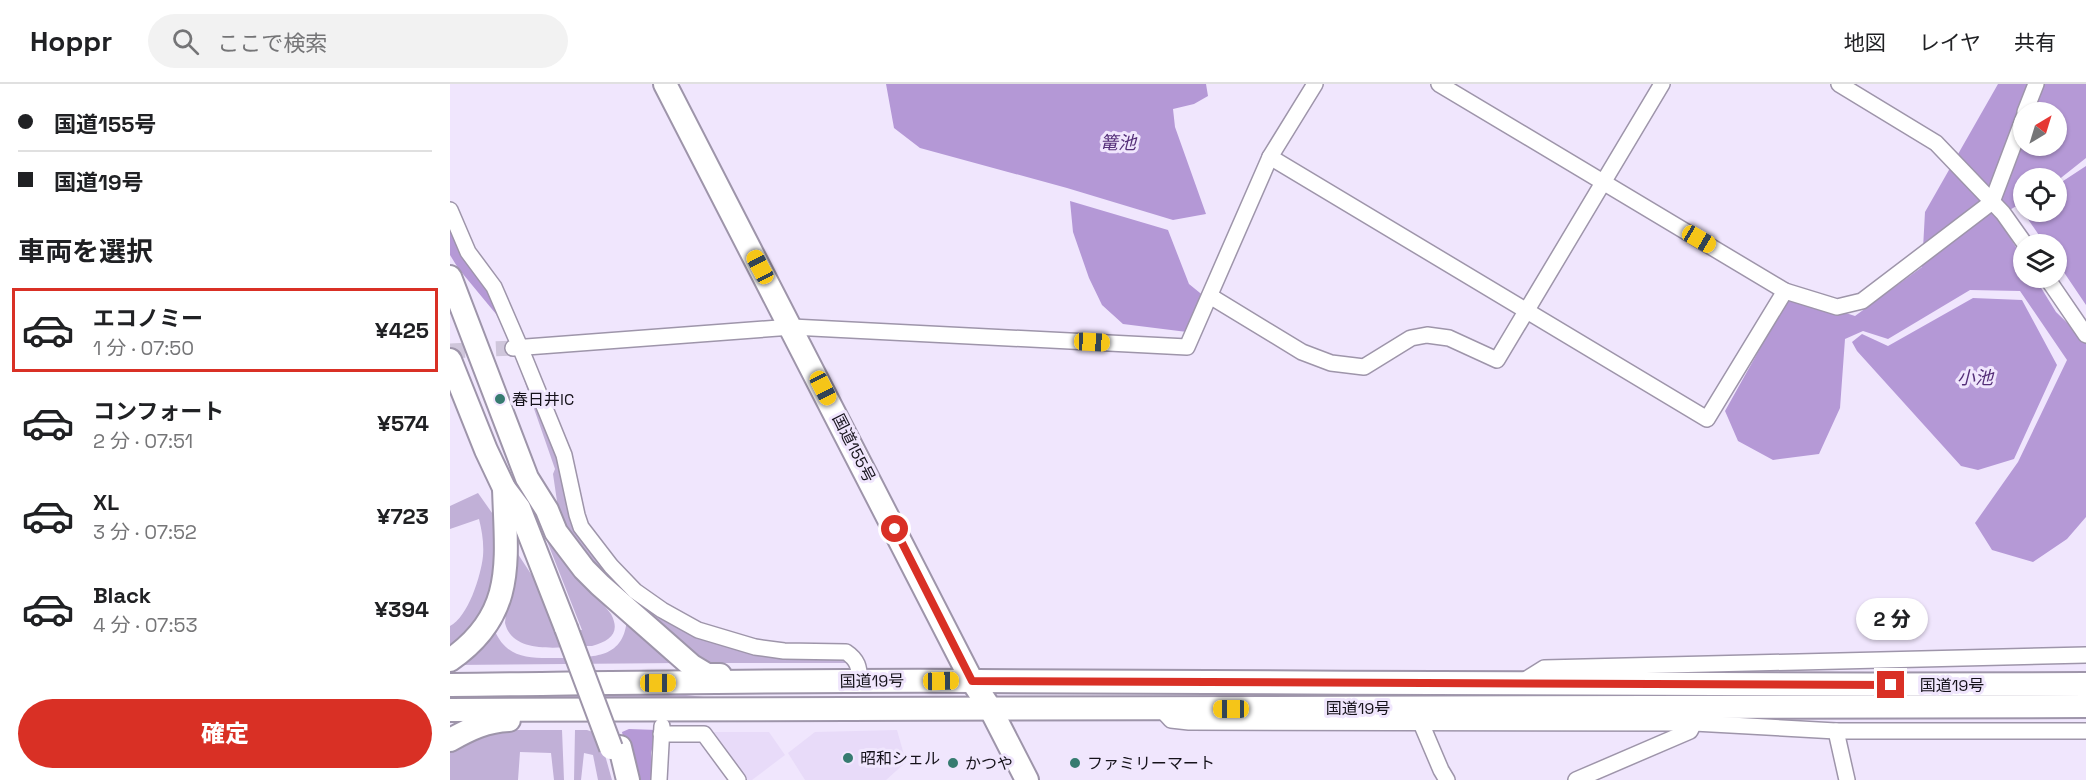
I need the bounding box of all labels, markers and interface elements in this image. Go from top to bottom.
search box [148,14,568,68]
text: Hoppr [30,23,112,59]
icon: search [169,25,202,58]
text: ここで検索 [217,29,327,57]
text: 地図 [1844,29,1886,56]
text: レイヤ [1919,29,1981,56]
text: 共有 [2014,29,2056,56]
north arrow [2013,102,2067,156]
map controls [2013,102,2067,288]
text: 国道155号 [54,110,156,138]
water label: 篭池 [1100,131,1138,154]
text: 国道19号 [54,168,144,196]
button: locate [2013,168,2067,222]
car [1679,222,1719,256]
text: 車両を選択 [18,234,153,269]
button: layers [2013,234,2067,288]
car [744,247,776,287]
icon: car [21,303,75,357]
text: エコノミー [93,304,203,332]
text: ¥425 [375,316,429,344]
car [1074,332,1110,352]
text: 1 分 · 07:50 [93,335,194,361]
water label: 小池 [1957,366,1995,389]
car [807,368,839,408]
place label: 春日井IC [512,389,574,410]
marker: 春日井IC [493,392,507,406]
icon: car [21,396,75,450]
text: コンフォート [93,397,224,425]
text: ¥574 [377,409,429,437]
street label: 国道155号 [828,410,880,486]
text: 2 分 · 07:51 [93,428,193,454]
text: XL [93,488,119,516]
icon: car [21,489,75,543]
text: ¥723 [377,502,429,530]
route start [881,515,908,542]
text: 3 分 · 07:52 [93,519,197,545]
text: Black [93,581,151,609]
icon: car [21,582,75,636]
text: ¥394 [374,595,429,623]
callout: 2 分 [1855,598,1927,640]
text: 2 分 [1874,606,1910,632]
text: 4 分 · 07:53 [93,612,198,638]
street label: 国道19号 [840,670,904,692]
route end [1877,671,1904,698]
car [923,672,959,690]
car [640,674,676,692]
street label: 国道19号 [1920,675,1984,696]
street label: 国道19号 [1326,698,1390,719]
button: 確定 [18,699,432,768]
car [1213,700,1249,718]
place label: 昭和シェル [860,748,940,769]
marker: 昭和シェル [841,751,855,765]
place label: かつや [965,753,1013,774]
place label: ファミリーマート [1087,753,1215,774]
marker: かつや [946,756,960,770]
marker: ファミリーマート [1068,756,1082,770]

